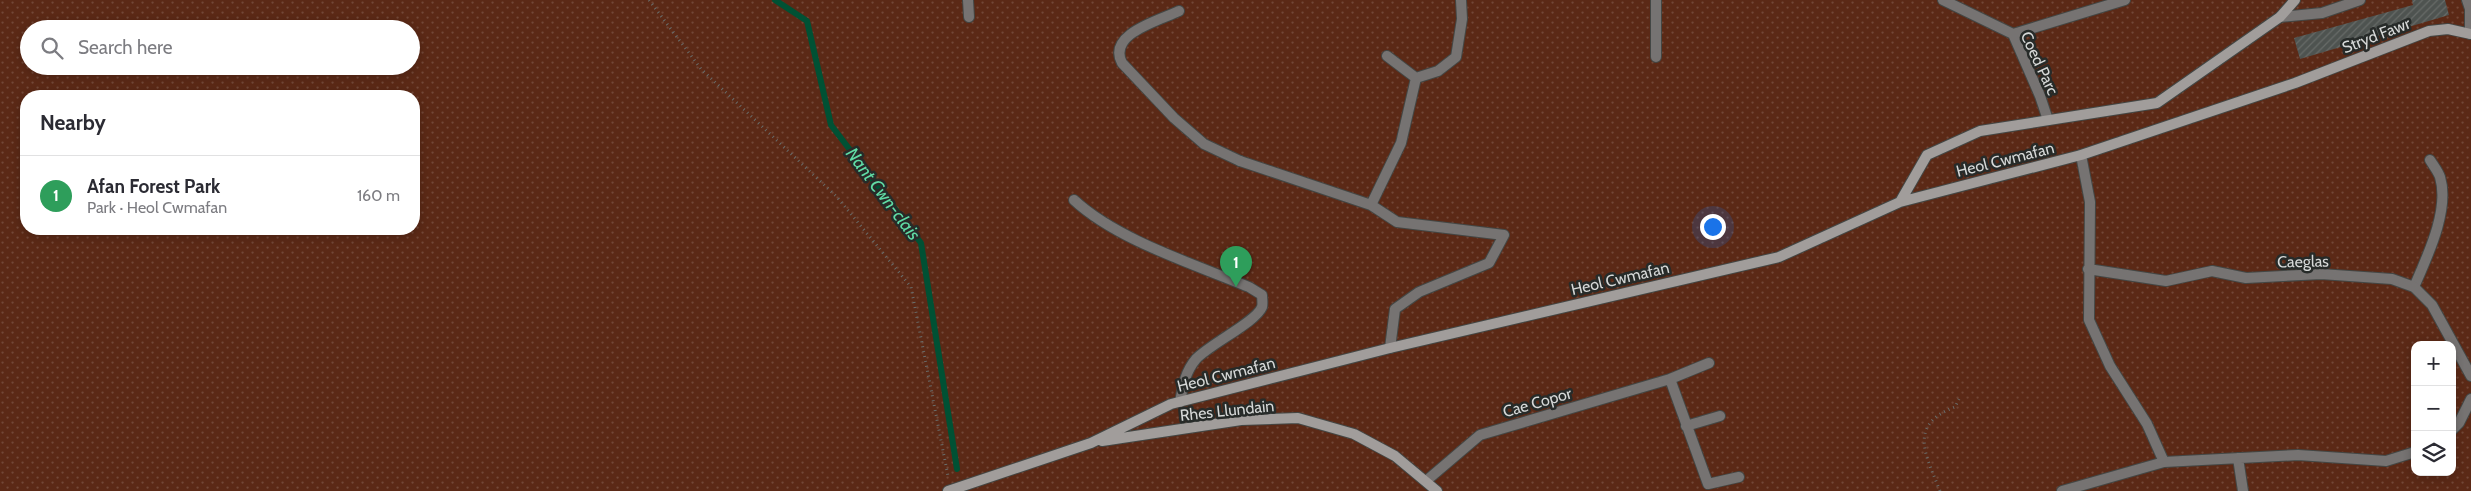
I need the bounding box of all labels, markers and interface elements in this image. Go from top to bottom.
street label: Stryd Fawr [2339,13,2414,57]
search box [20,20,420,75]
street label: Coed Parc [2017,28,2062,98]
icon: search [38,34,66,62]
text: Search here [78,36,172,59]
text: Nearby [40,110,106,135]
street label: Heol Cwmafan [1954,138,2056,181]
water label: Nant Cwn-clais [841,143,925,245]
text: Afan Forest Park [87,175,220,198]
text: 1 [53,186,59,205]
text: 160 m [357,186,400,205]
text: Park · Heol Cwmafan [87,198,227,217]
your location [1700,214,1726,240]
pin: 1 [1220,246,1252,287]
street label: Caeglas [2277,252,2329,271]
street label: Heol Cwmafan [1569,258,1671,299]
map controls [2411,341,2456,476]
button: + [2411,341,2456,386]
street label: Heol Cwmafan [1175,353,1277,396]
street label: Cae Copor [1501,383,1575,421]
button: − [2411,386,2456,431]
street label: Rhes Llundain [1179,396,1275,425]
button: layers [2411,431,2456,476]

